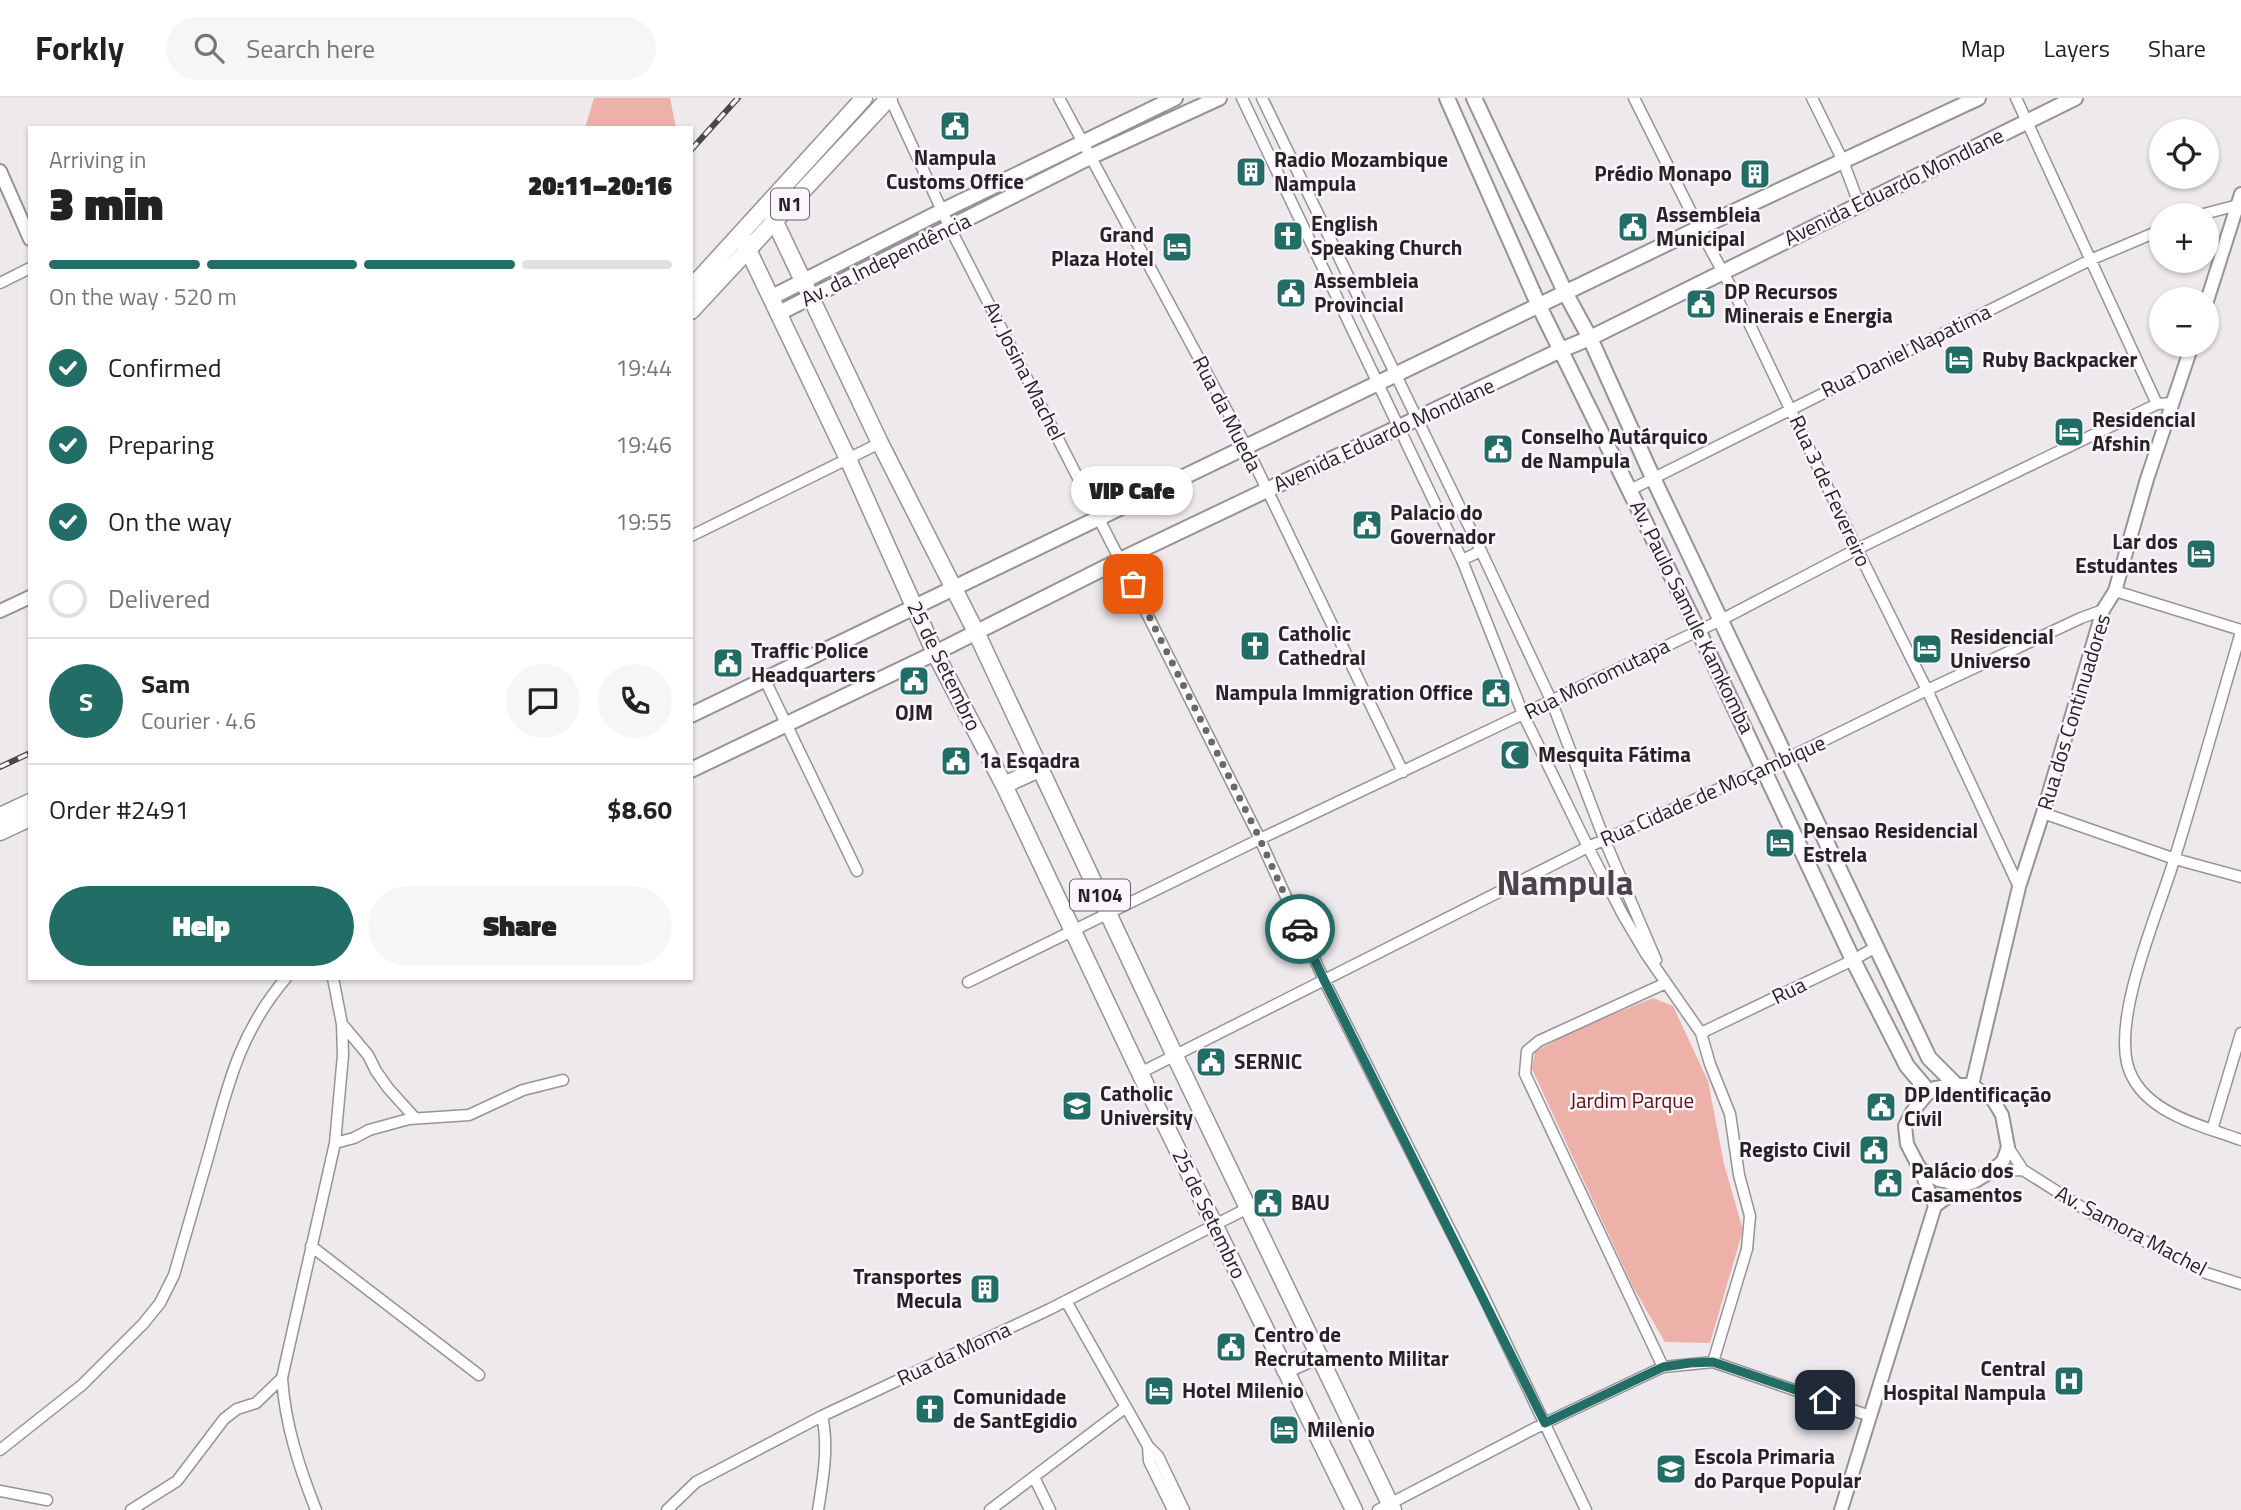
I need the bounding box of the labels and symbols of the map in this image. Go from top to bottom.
public building icon: Nampula Customs Office [938,109,972,143]
street label: Avenida Eduardo Mondlane [1778,119,2009,253]
place label: Nampula Customs Office [886,141,1024,197]
place label: Radio Mozambique Nampula [1274,143,1448,199]
building icon: Radio Mozambique Nampula [1234,155,1268,189]
place label: Prédio Monapo [1594,157,1732,189]
building icon: Prédio Monapo [1738,157,1772,191]
road number: N1 [771,188,809,220]
place label: Assembleia Municipal [1656,198,1761,254]
street label: Av. da Independência [795,204,976,314]
place label: English Speaking Church [1311,207,1462,263]
public building icon: Assembleia Municipal [1616,210,1650,244]
place label: Grand Plaza Hotel [1051,218,1154,274]
church icon: English Speaking Church [1271,219,1305,253]
hotel icon: Grand Plaza Hotel [1160,230,1194,264]
place label: Assembleia Provincial [1314,264,1419,320]
place label: DP Recursos Minerais e Energia [1724,275,1893,331]
public building icon: Assembleia Provincial [1274,276,1308,310]
public building icon: DP Recursos Minerais e Energia [1684,287,1718,321]
street label: Av. Josina Machel [976,295,1074,446]
street label: Rua Daniel Napatima [1815,295,1996,405]
hotel icon: Ruby Backpacker [1942,343,1976,377]
place label: Ruby Backpacker [1982,343,2138,375]
street label: Rua da Mueda [1185,350,1271,478]
street label: Avenida Eduardo Mondlane [1268,369,1500,500]
place label: Residencial Afshin [2092,403,2196,459]
street label: Rua 3 de Fevereiro [1782,410,1880,572]
hotel icon: Residencial Afshin [2052,415,2086,449]
place label: Conselho Autárquico de Nampula [1521,420,1708,476]
public building icon: Conselho Autárquico de Nampula [1481,432,1515,466]
callout: VIP Cafe [1072,465,1194,514]
street label: Av. Paulo Samule Kamkomba [1622,495,1764,739]
place label: Palacio do Governador [1390,496,1496,552]
public building icon: Palacio do Governador [1350,508,1384,542]
place label: Lar dos Estudantes [2075,525,2178,581]
hotel icon: Lar dos Estudantes [2184,537,2218,571]
pin [1103,554,1163,614]
street label: 25 de Setembro [900,595,990,736]
street label: Rua dos Continuadores [2028,610,2118,814]
place label: Catholic Cathedral [1278,617,1366,673]
place label: Residencial Universo [1950,620,2054,676]
church icon: Catholic Cathedral [1238,629,1272,663]
street label: Rua Monomutapa [1518,629,1675,727]
hotel icon: Residencial Universo [1910,632,1944,666]
place label: Traffic Police Headquarters [751,634,876,690]
public building icon: Traffic Police Headquarters [711,646,745,680]
public building icon: OJM [897,664,931,698]
place label: Nampula Immigration Office [1215,676,1473,708]
public building icon: Nampula Immigration Office [1479,676,1513,710]
place label: OJM [895,696,933,728]
street label: Rua Cidade de Moçambique [1595,726,1830,854]
mosque icon: Mesquita Fátima [1498,738,1532,772]
place label: Mesquita Fátima [1538,738,1691,770]
public building icon: 1a Esqadra [939,744,973,778]
place label: 1a Esqadra [979,744,1080,776]
place label: Pensao Residencial Estrela [1803,814,1978,870]
hotel icon: Pensao Residencial Estrela [1763,826,1797,860]
district label: Nampula [1496,855,1634,909]
road number: N104 [1070,880,1130,910]
courier [1265,894,1335,964]
street label: Rua [1766,968,1812,1012]
public building icon: SERNIC [1194,1045,1228,1079]
place label: SERNIC [1234,1045,1302,1077]
place label: Catholic University [1100,1077,1193,1133]
place label: DP Identificação Civil [1904,1078,2051,1134]
park label: Jardim Parque [1570,1084,1694,1116]
school or university icon: Catholic University [1060,1089,1094,1123]
public building icon: DP Identificação Civil [1864,1090,1898,1124]
place label: Registo Civil [1739,1133,1851,1165]
public building icon: Registo Civil [1857,1133,1891,1167]
street label: 25 de Setembro [1165,1143,1255,1284]
place label: Palácio dos Casamentos [1911,1154,2023,1210]
public building icon: Palácio dos Casamentos [1871,1166,1905,1200]
street label: Av. Samora Machel [2050,1177,2213,1284]
public building icon: BAU [1251,1186,1285,1220]
place label: BAU [1291,1186,1330,1218]
place label: Transportes Mecula [853,1260,962,1316]
building icon: Transportes Mecula [968,1272,1002,1306]
street label: Rua da Moma [891,1313,1016,1393]
place label: Centro de Recrutamento Militar [1254,1318,1449,1374]
public building icon: Centro de Recrutamento Militar [1214,1330,1248,1364]
place label: Central Hospital Nampula [1883,1352,2046,1408]
hospital icon: Central Hospital Nampula [2052,1364,2086,1398]
pin [1795,1370,1855,1430]
hotel icon: Hotel Milenio [1142,1374,1176,1408]
place label: Hotel Milenio [1182,1374,1304,1406]
place label: Comunidade de SantEgidio [953,1380,1077,1436]
church icon: Comunidade de SantEgidio [913,1392,947,1426]
hotel icon: Milenio [1267,1413,1301,1447]
place label: Milenio [1307,1413,1375,1445]
place label: Escola Primaria do Parque Popular [1694,1440,1861,1496]
school or university icon: Escola Primaria do Parque Popular [1654,1452,1688,1486]

